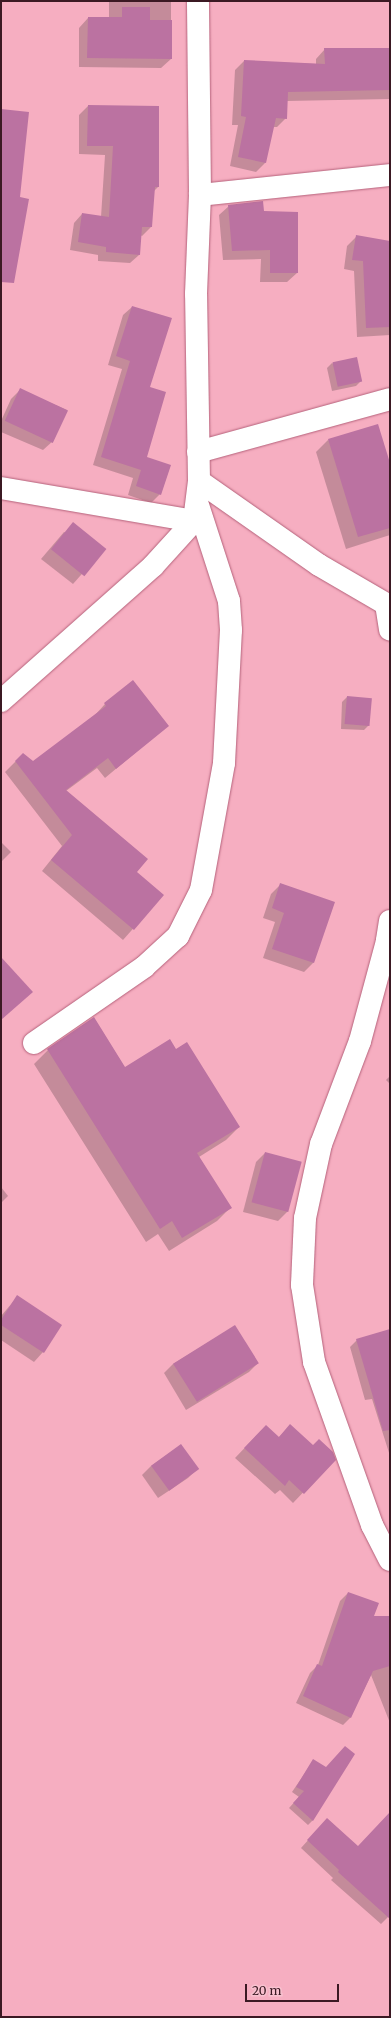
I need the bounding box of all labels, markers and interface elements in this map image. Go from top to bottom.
scale bar [247,1976,341,2002]
text: 20 m [252,1983,281,1998]

